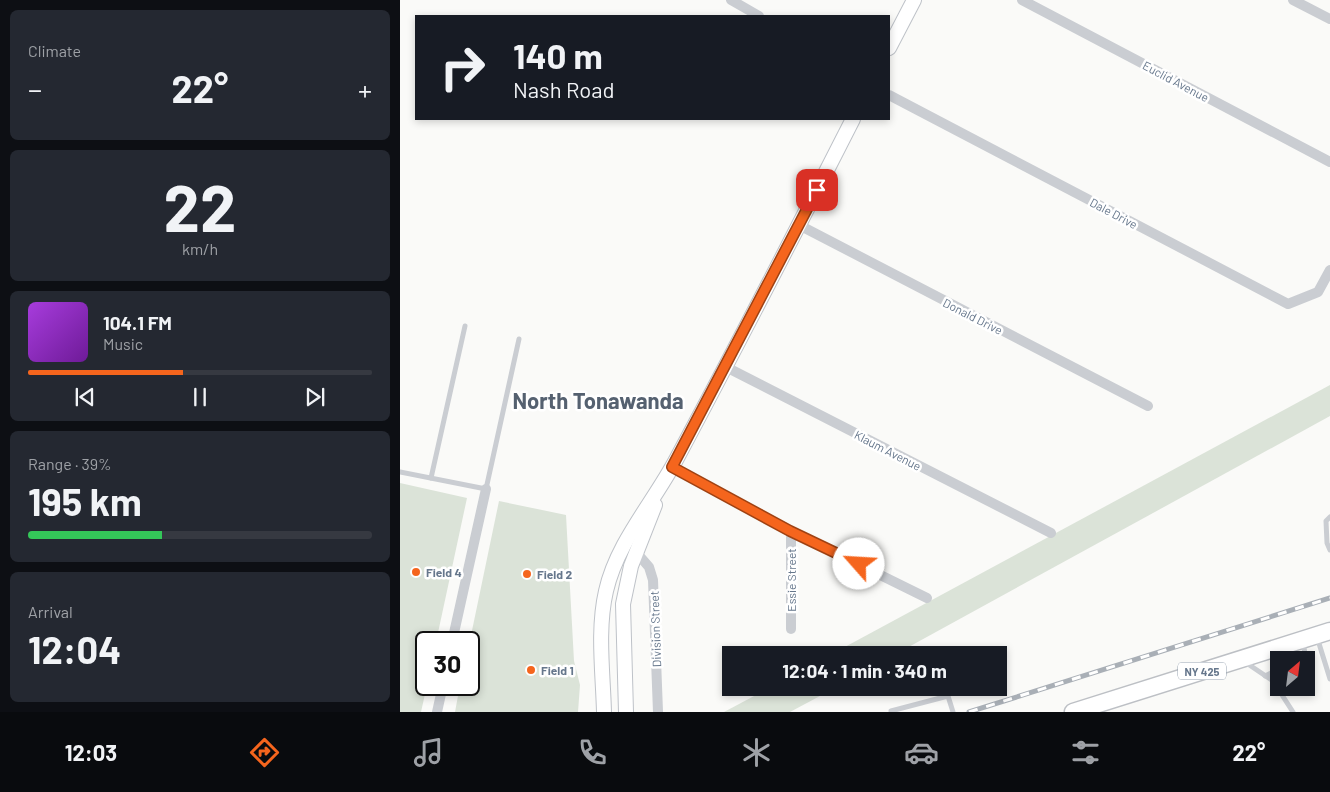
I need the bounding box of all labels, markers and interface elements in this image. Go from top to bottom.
text: 140 m [513,34,603,76]
icon: right [430,35,495,100]
text: Climate [28,41,81,60]
street label: Euclid Avenue [1141,58,1211,104]
text: 22° [172,65,228,111]
text: − [28,72,42,106]
text: + [358,72,372,106]
text: Nash Road [513,76,615,102]
text: 22 [164,167,236,245]
pin [796,169,838,211]
icon: arrive [803,176,831,204]
street label: Dale Drive [1088,195,1140,231]
text: km/h [182,239,218,258]
street label: Donald Drive [941,295,1005,337]
text: 104.1 FM [103,311,172,334]
text: Music [103,334,143,353]
icon: previous [71,383,99,411]
icon: pause [186,383,214,411]
icon: next [301,383,329,411]
district label: North Tonawanda [512,387,684,413]
street label: Klaum Avenue [852,427,924,473]
text: Range · 39% [28,454,112,473]
text: 195 km [28,478,142,524]
position arrow [832,537,884,589]
street label: Essie Street [784,548,798,612]
place label: Field 4 [426,565,462,579]
marker: Field 4 [410,566,422,578]
place label: Field 2 [537,567,572,581]
marker: Field 2 [521,568,533,580]
street label: Division Street [647,591,663,667]
text: Arrival [28,602,73,621]
text: 12:04 [28,626,121,672]
speed limit sign: 30 [415,631,480,696]
north arrow [1270,651,1315,696]
map controls [1270,651,1315,696]
text: 12:04 · 1 min · 340 m [782,659,947,682]
road number: NY 425 [1178,662,1226,679]
place label: Field 1 [541,663,574,677]
marker: Field 1 [525,664,537,676]
icon: directions [247,735,282,770]
icon: music [411,735,446,770]
icon: phone [575,735,610,770]
icon: climate [739,735,774,770]
icon: car [904,735,939,770]
icon: filters [1068,735,1103,770]
text: 12:03 [65,739,117,765]
text: 22° [1232,739,1265,765]

